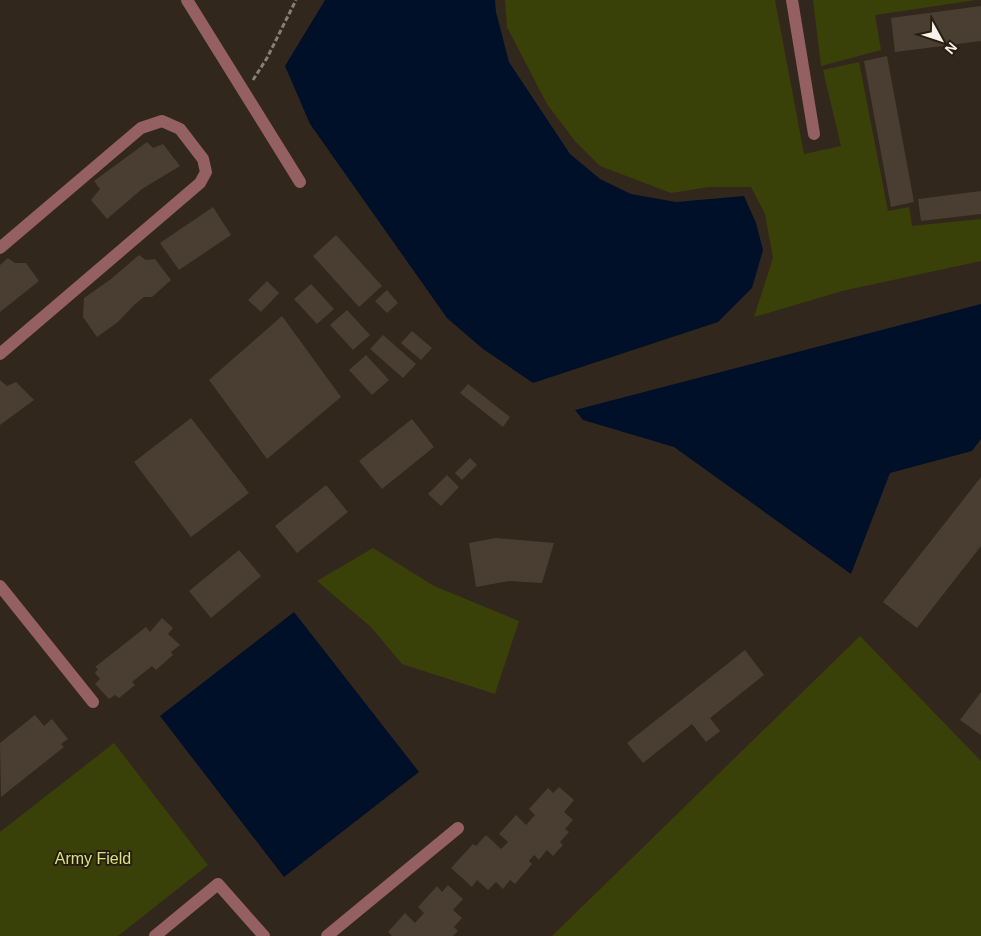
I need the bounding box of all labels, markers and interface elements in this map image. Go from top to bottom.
north arrow [916,15,966,65]
text: N [942,39,960,57]
park label: Army Field [55,850,131,867]

